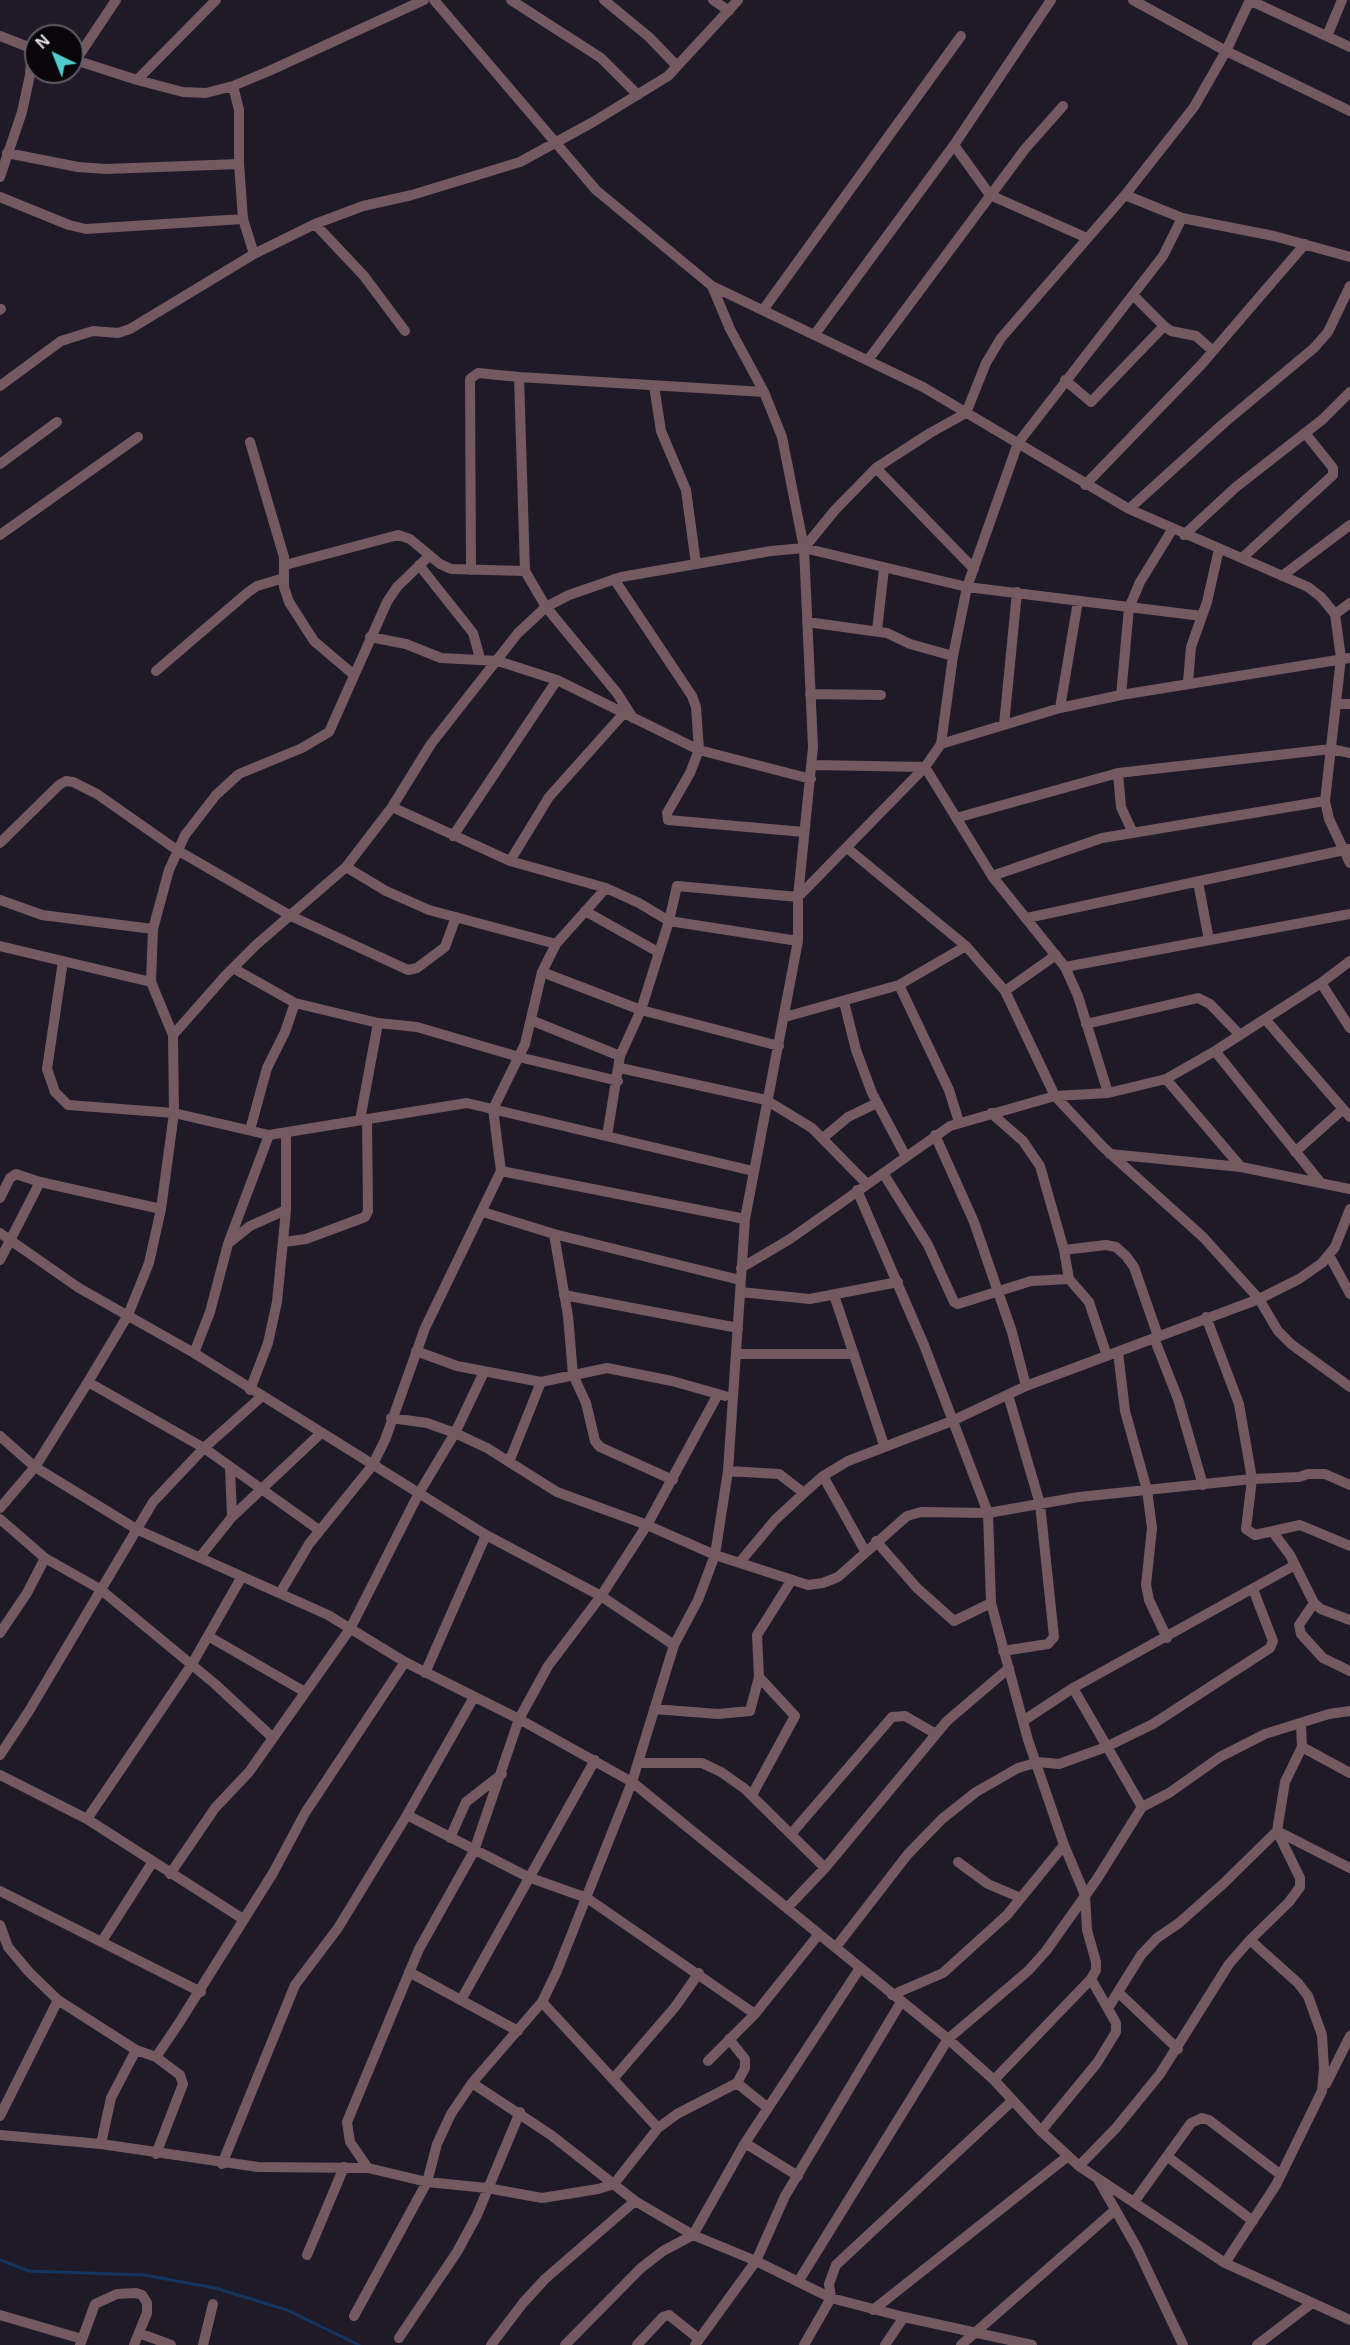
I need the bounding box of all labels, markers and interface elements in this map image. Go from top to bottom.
north arrow [24,24,84,84]
text: N [33,32,53,52]

